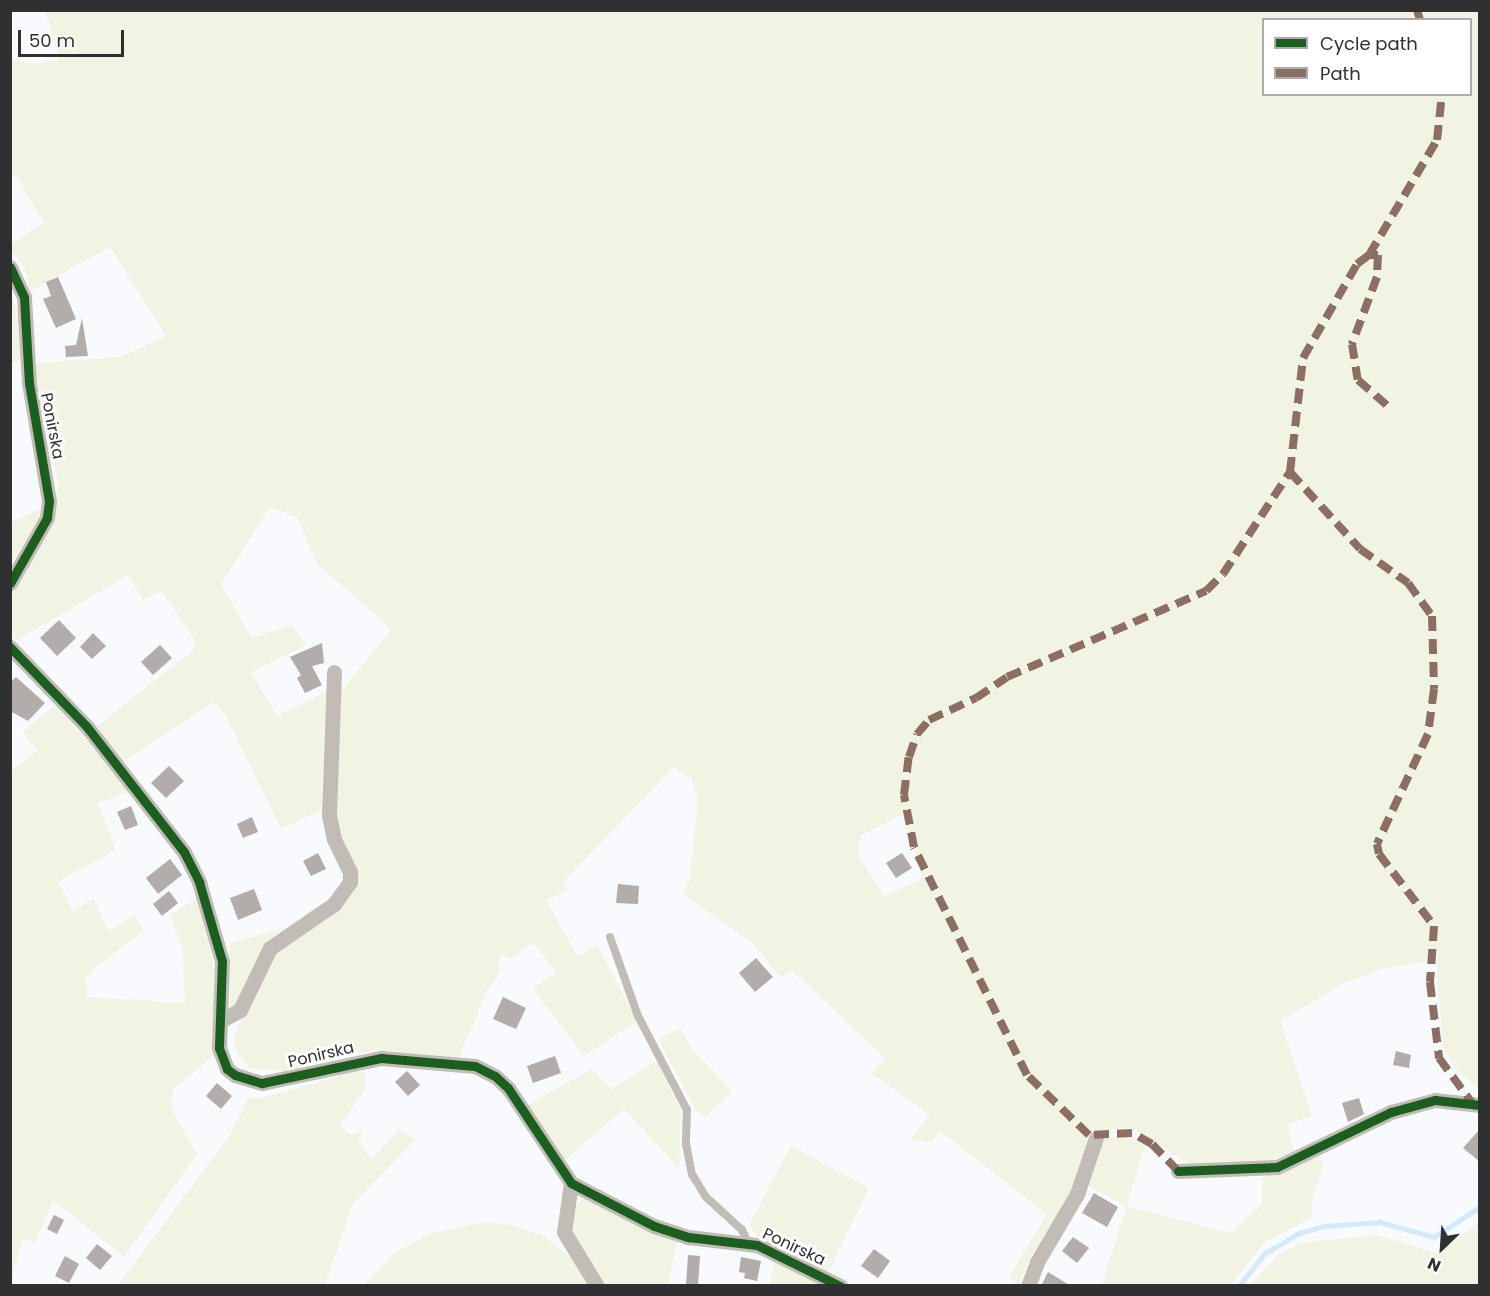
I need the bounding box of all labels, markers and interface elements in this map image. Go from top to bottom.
scale bar [21,18,128,56]
legend [1262,18,1472,96]
text: 50 m [29,28,75,53]
text: Cycle path [1320,31,1418,56]
text: Path [1320,61,1361,86]
street label: Ponirska [36,391,68,461]
street label: Ponirska [286,1038,356,1072]
north arrow [1412,1218,1472,1278]
street label: Ponirska [760,1224,828,1270]
text: N [1424,1252,1445,1278]

